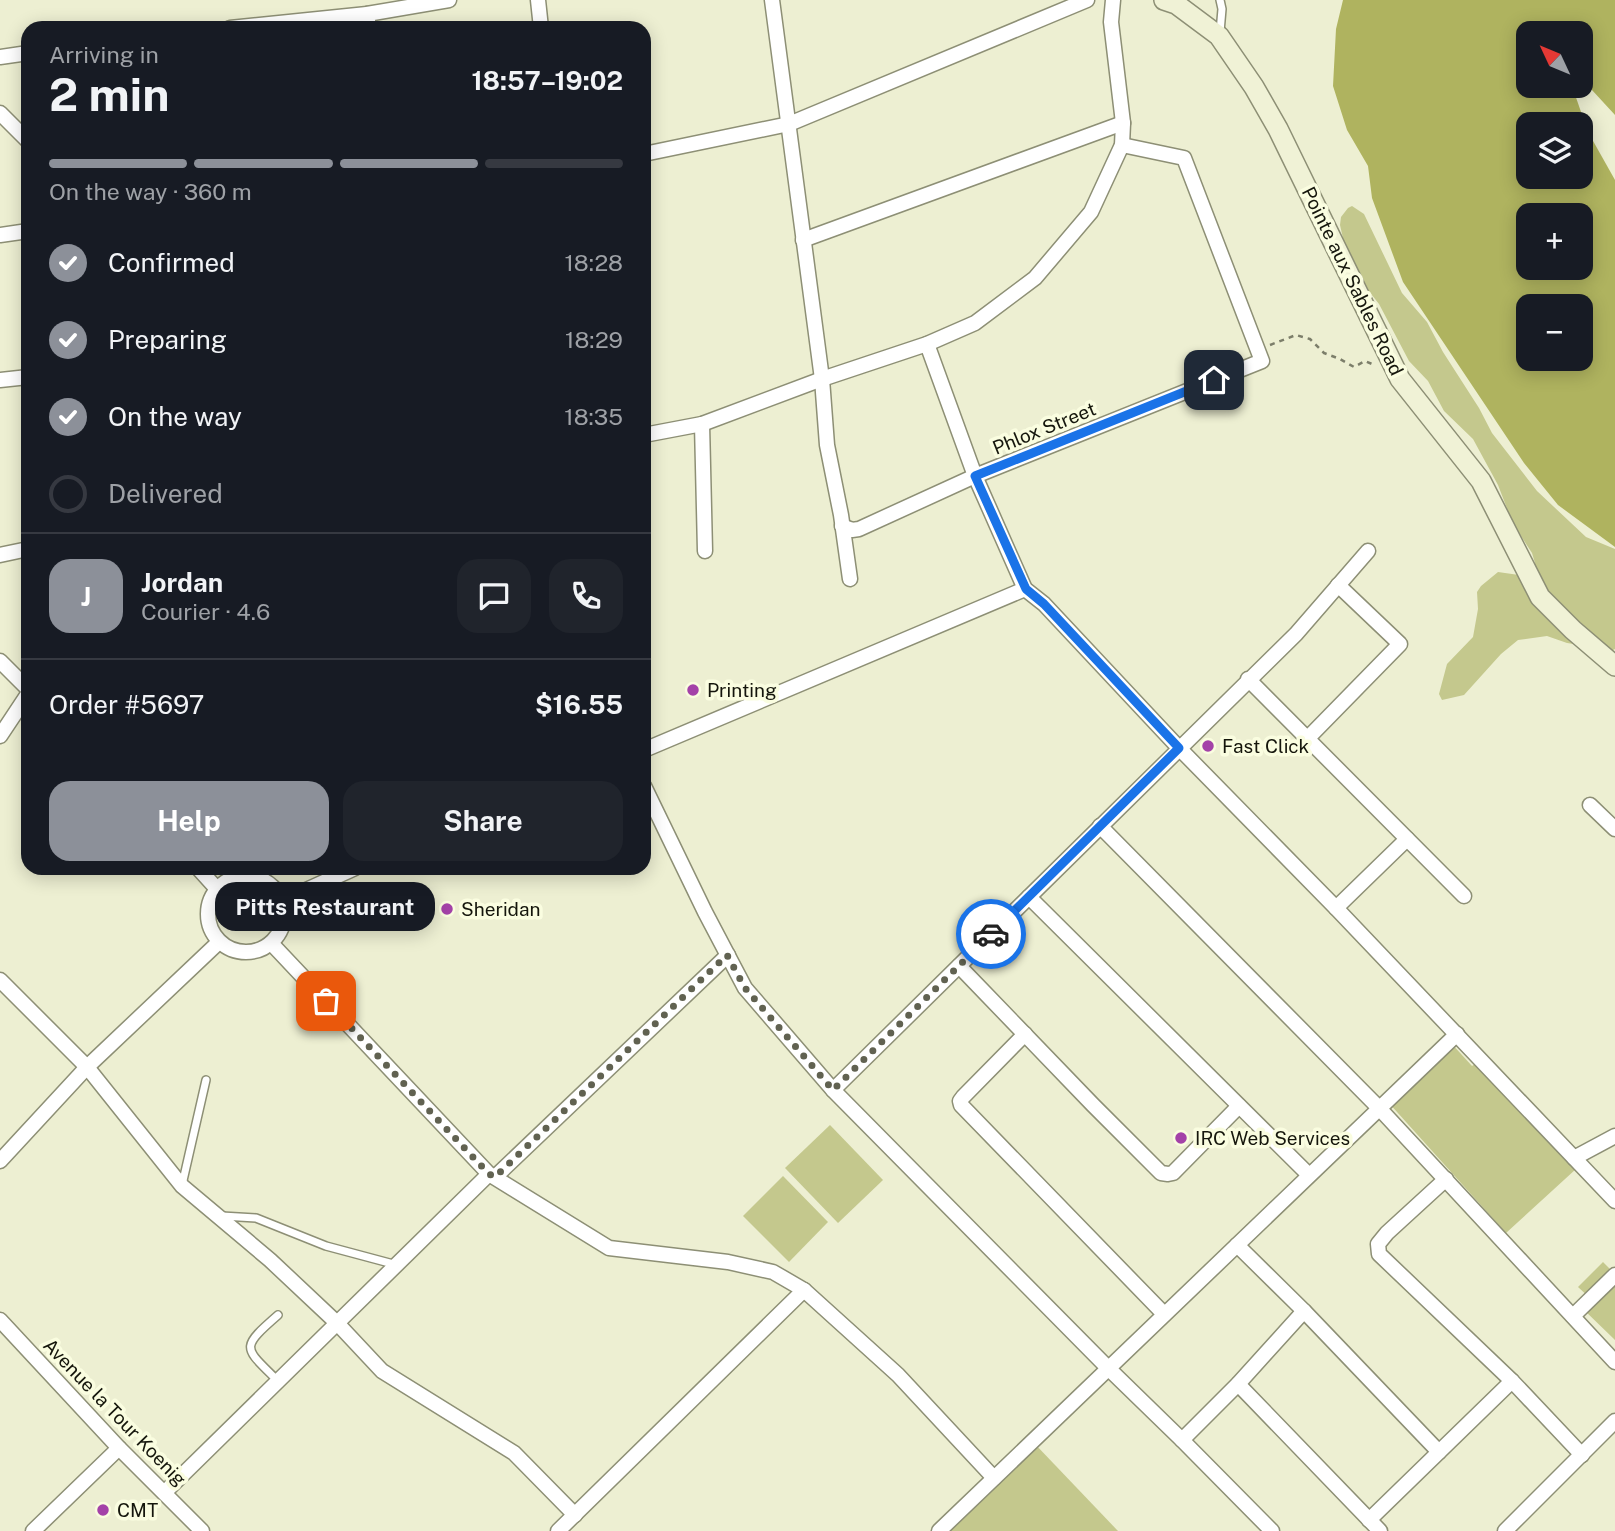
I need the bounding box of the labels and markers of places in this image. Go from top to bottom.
pin [1184,350,1244,410]
place label: Printing [707,679,777,701]
marker: Printing [685,682,701,698]
place label: Fast Click [1222,735,1310,757]
marker: Fast Click [1200,738,1216,754]
callout: Pitts Restaurant [216,882,436,931]
place label: Sheridan [461,898,540,920]
marker: Sheridan [439,901,455,917]
pin [296,971,356,1031]
place label: IRC Web Services [1195,1127,1350,1149]
marker: IRC Web Services [1173,1130,1189,1146]
place label: CMT [117,1499,158,1521]
marker: CMT [95,1502,111,1518]

